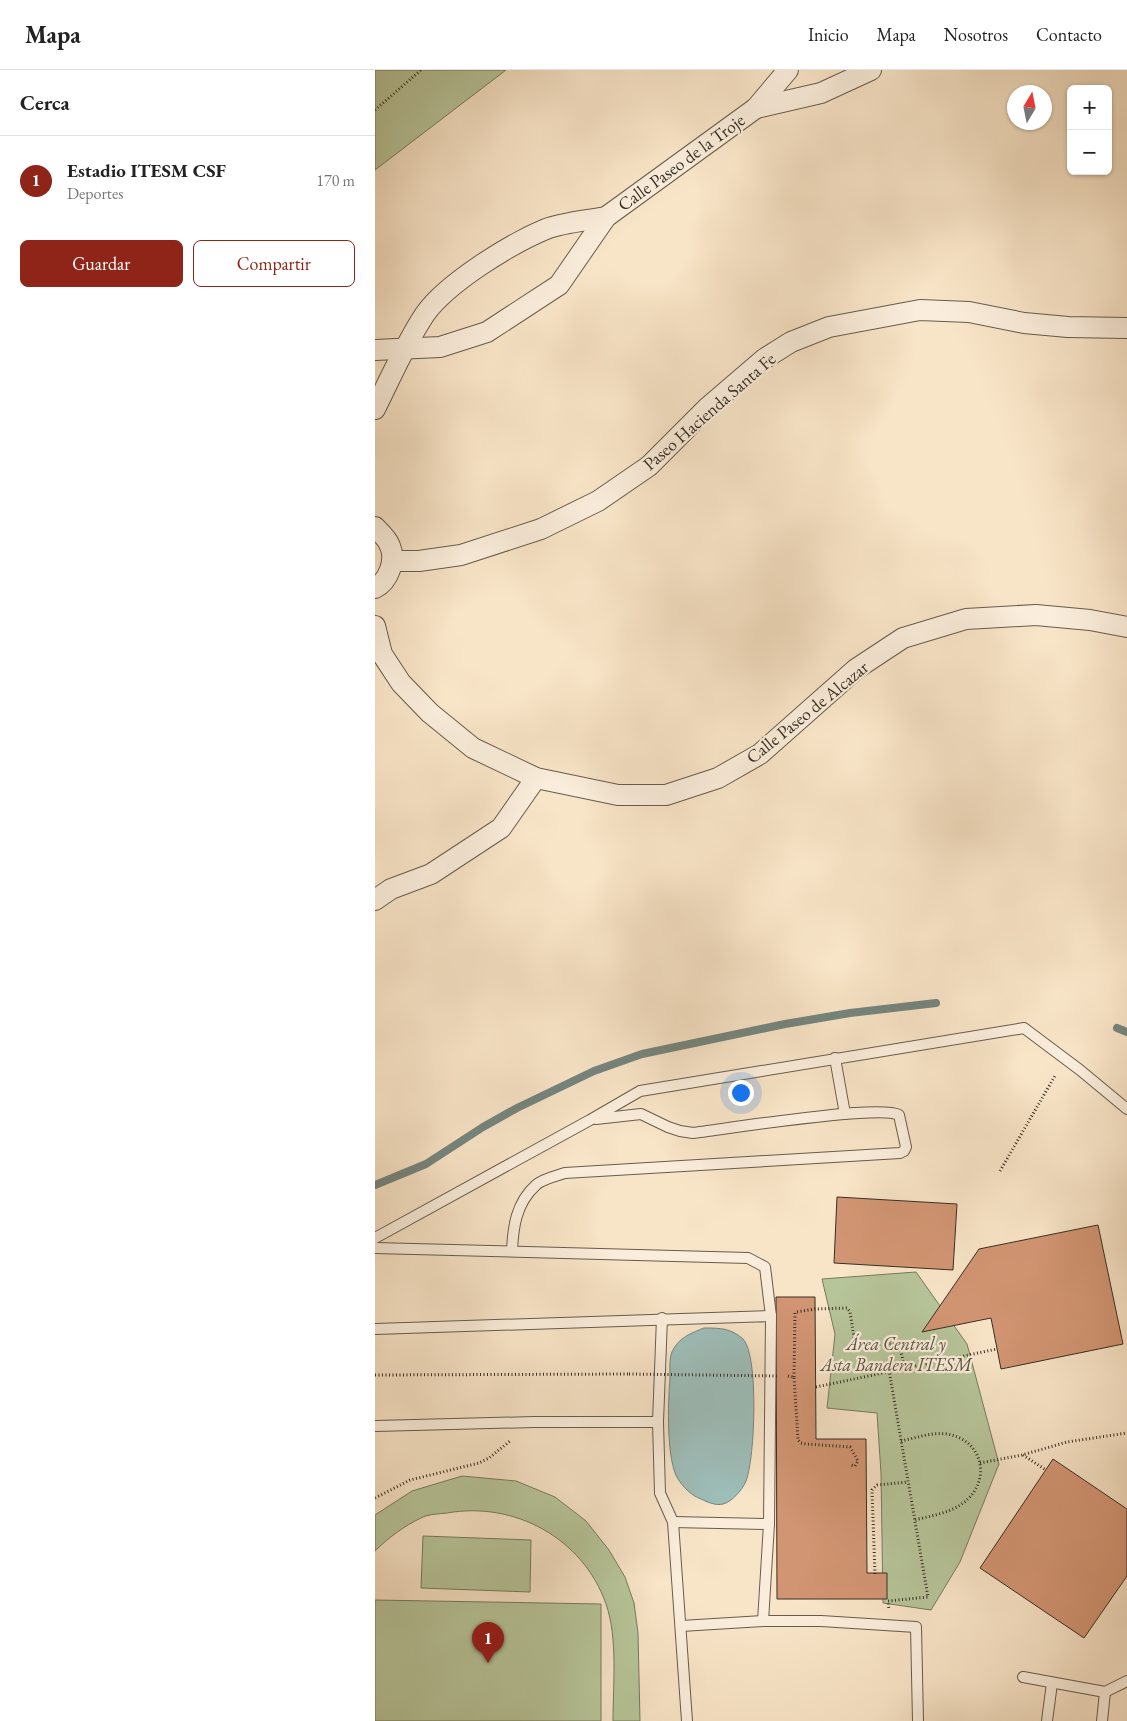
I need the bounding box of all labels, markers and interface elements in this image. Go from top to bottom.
text: Mapa [25,19,81,50]
text: Inicio [808,23,849,46]
text: Mapa [877,23,916,46]
text: Nosotros [944,23,1008,46]
text: Contacto [1036,23,1102,46]
north arrow [1007,85,1052,130]
map controls [1067,85,1112,175]
button: + [1067,85,1112,130]
text: Cerca [20,89,70,116]
street label: Calle Paseo de la Troje [613,108,749,216]
button: − [1067,130,1112,175]
text: Estadio ITESM CSF [67,158,226,183]
text: 1 [32,170,40,191]
text: 170 m [316,170,355,191]
text: Deportes [67,183,123,204]
button: Guardar [20,240,183,287]
button: Compartir [193,240,355,287]
street label: Paseo Hacienda Santa Fe [638,347,780,475]
street label: Calle Paseo de Alcazar [741,656,873,768]
your location [728,1080,754,1106]
park label: Área Central y Asta Bandera ITESM [818,1332,973,1376]
pin: 1 [472,1622,504,1663]

